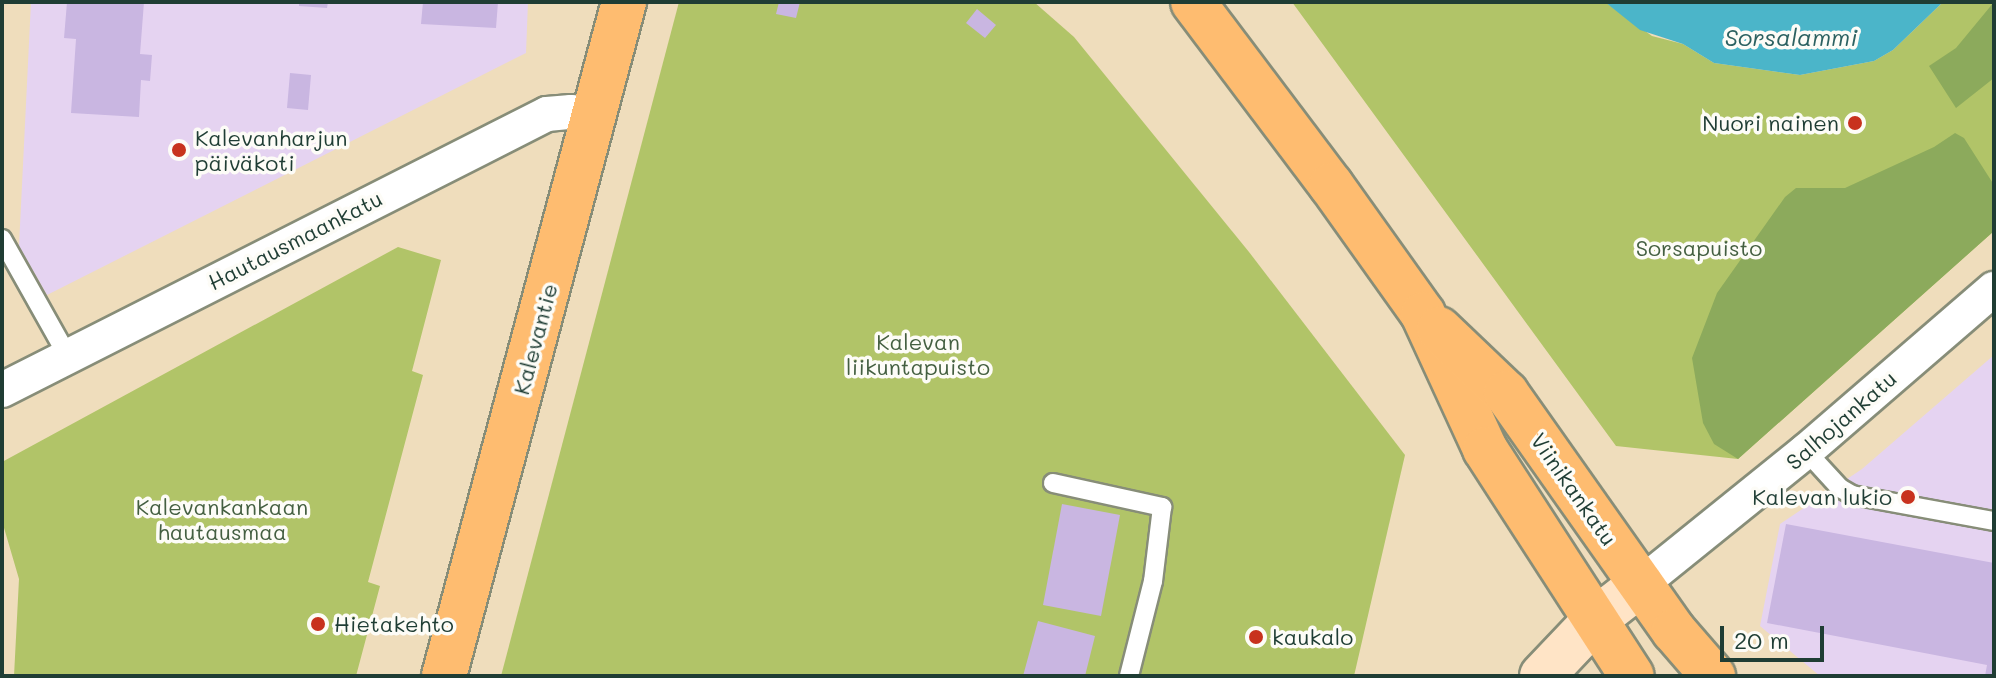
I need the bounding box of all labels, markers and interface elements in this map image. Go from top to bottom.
water label: Sorsalammi [1725,23,1857,51]
place label: Nuori nainen [1702,110,1839,136]
marker: Nuori nainen [1846,114,1864,132]
place label: Kalevanharjun päiväkoti [195,124,348,176]
marker: Kalevanharjun päiväkoti [170,141,188,159]
street label: Hautausmaankatu [204,185,386,295]
park label: Sorsapuisto [1636,235,1762,261]
street label: Kalevantie [508,281,562,397]
park label: Kalevan liikuntapuisto [846,328,990,380]
street label: Salhojankatu [1780,365,1902,475]
street label: Viinikankatu [1526,428,1622,550]
place label: Kalevan lukio [1752,484,1892,510]
marker: Kalevan lukio [1899,488,1917,506]
park label: Kalevankankaan hautausmaa [136,493,308,544]
scale bar [1724,610,1828,660]
place label: Hietakehto [334,611,454,637]
marker: Hietakehto [309,615,327,633]
place label: kaukalo [1272,624,1353,650]
text: 20 m [1734,624,1789,655]
marker: kaukalo [1247,628,1265,646]

